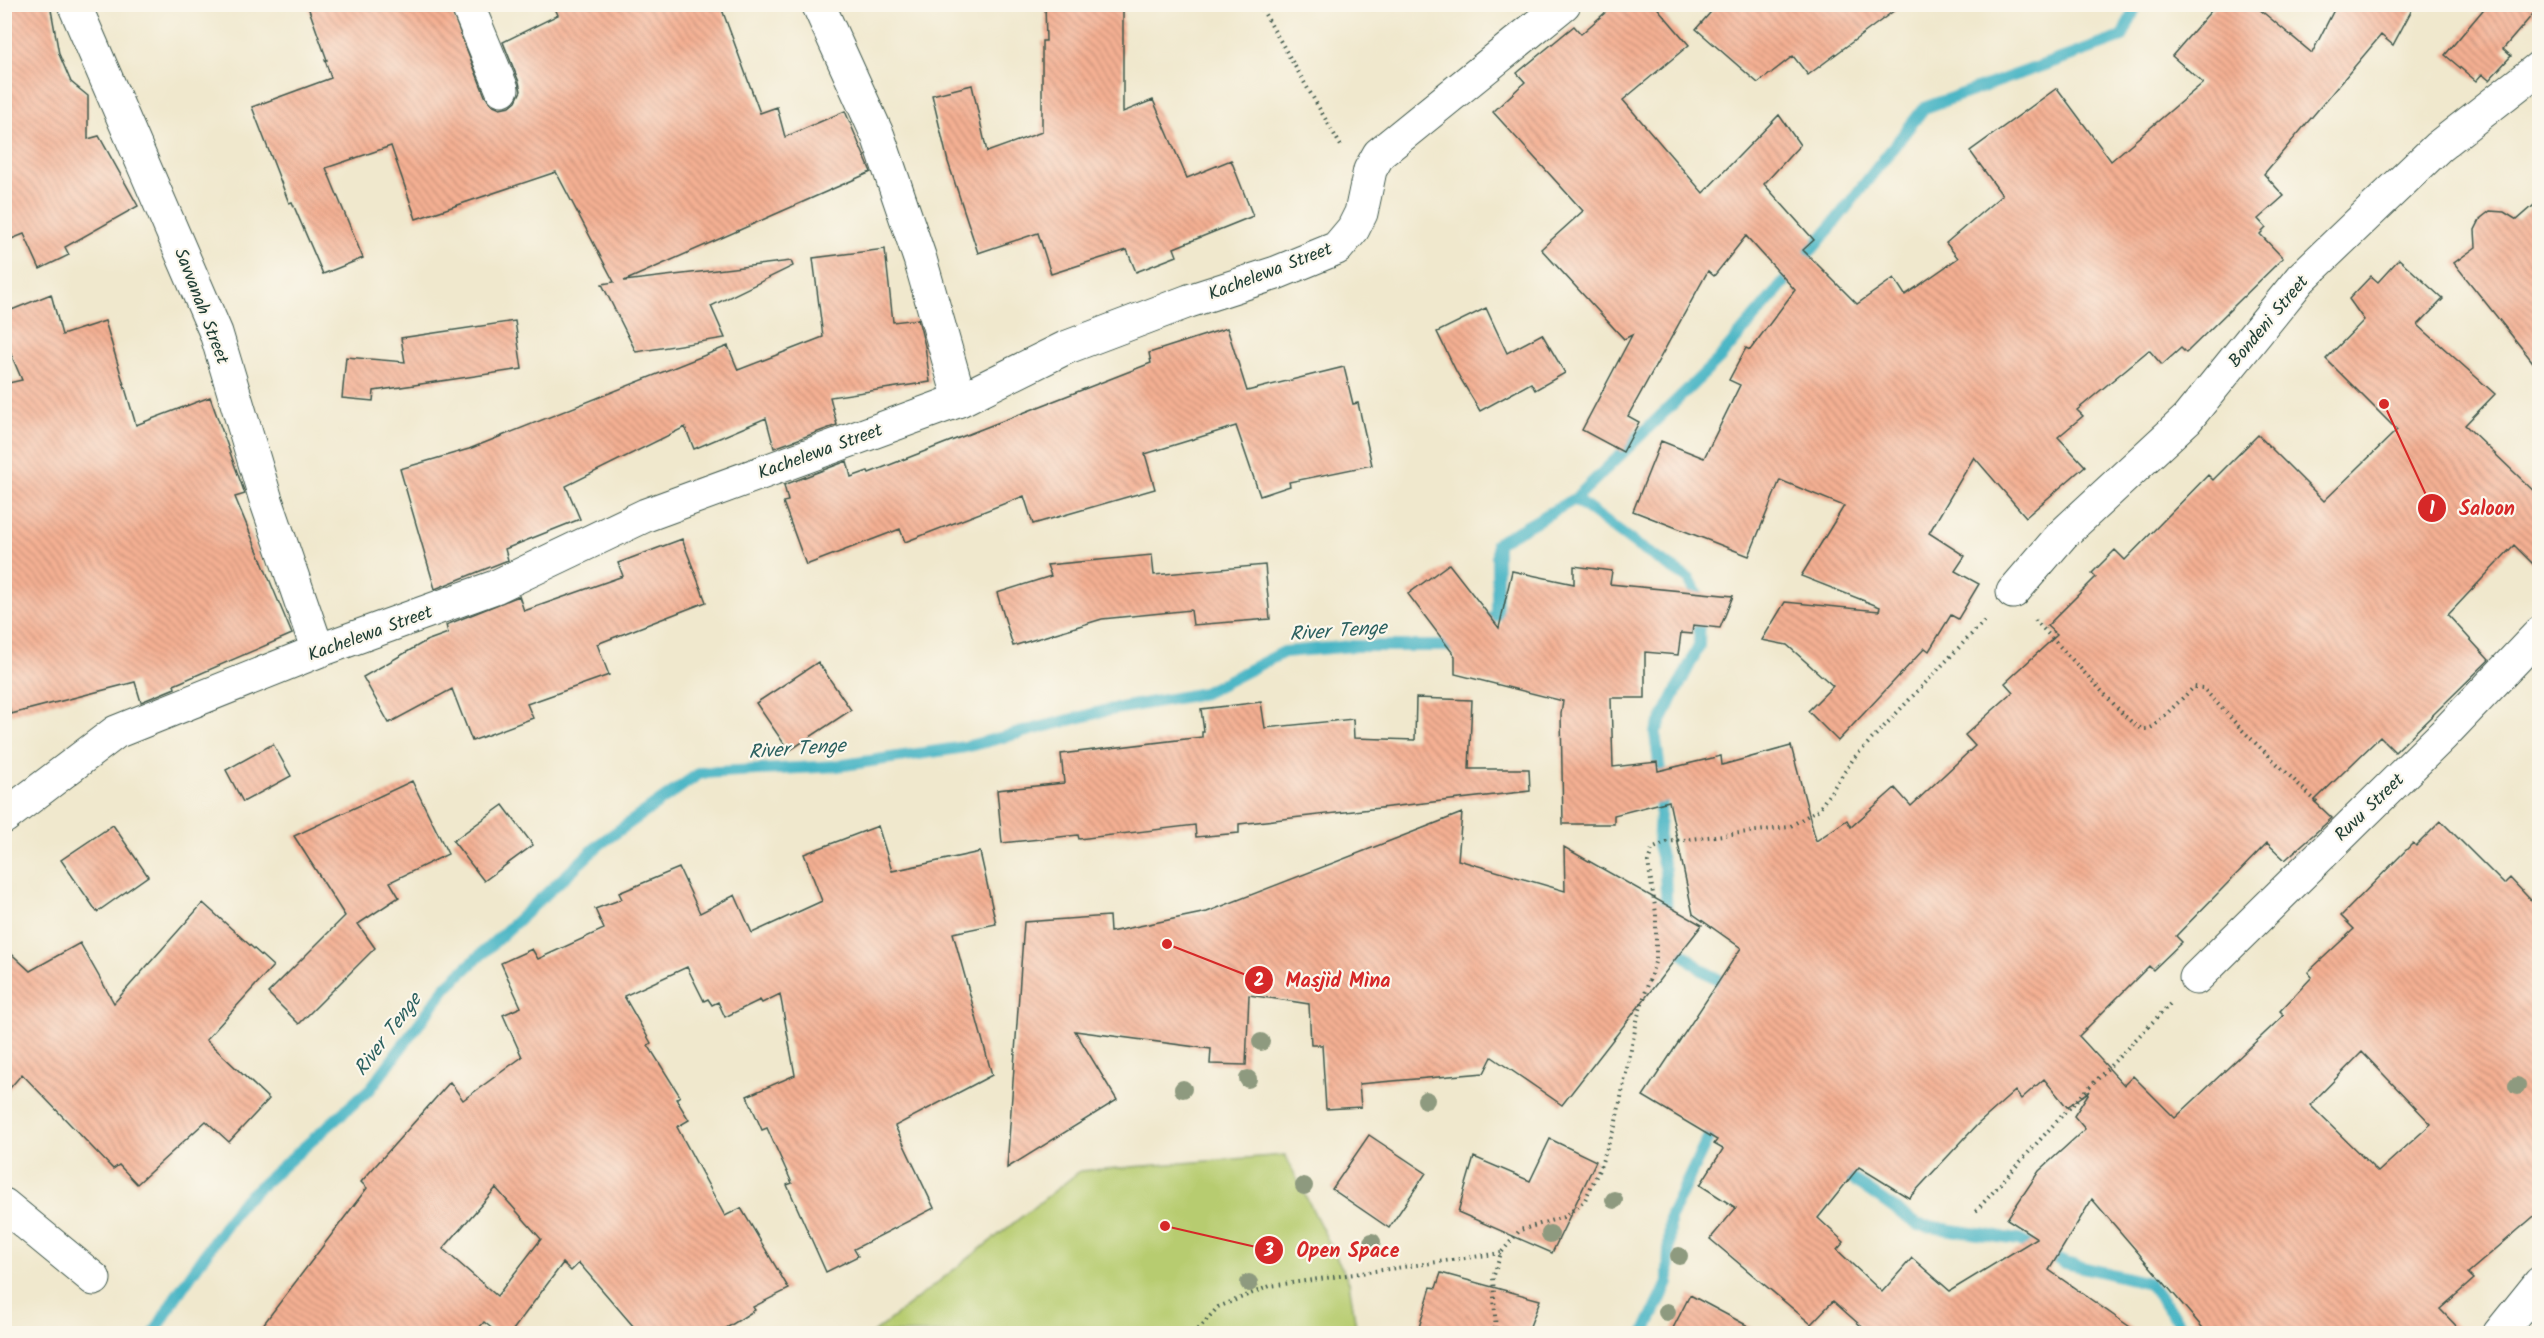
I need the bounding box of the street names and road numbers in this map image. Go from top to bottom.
street label: Kachelewa Street [1204,235,1338,309]
street label: Savvanah Street [165,244,236,370]
street label: Bondeni Street [2222,269,2317,375]
street label: Kachelewa Street [754,416,888,488]
street label: Kachelewa Street [304,598,438,670]
street label: Ruvu Street [2328,766,2413,849]

